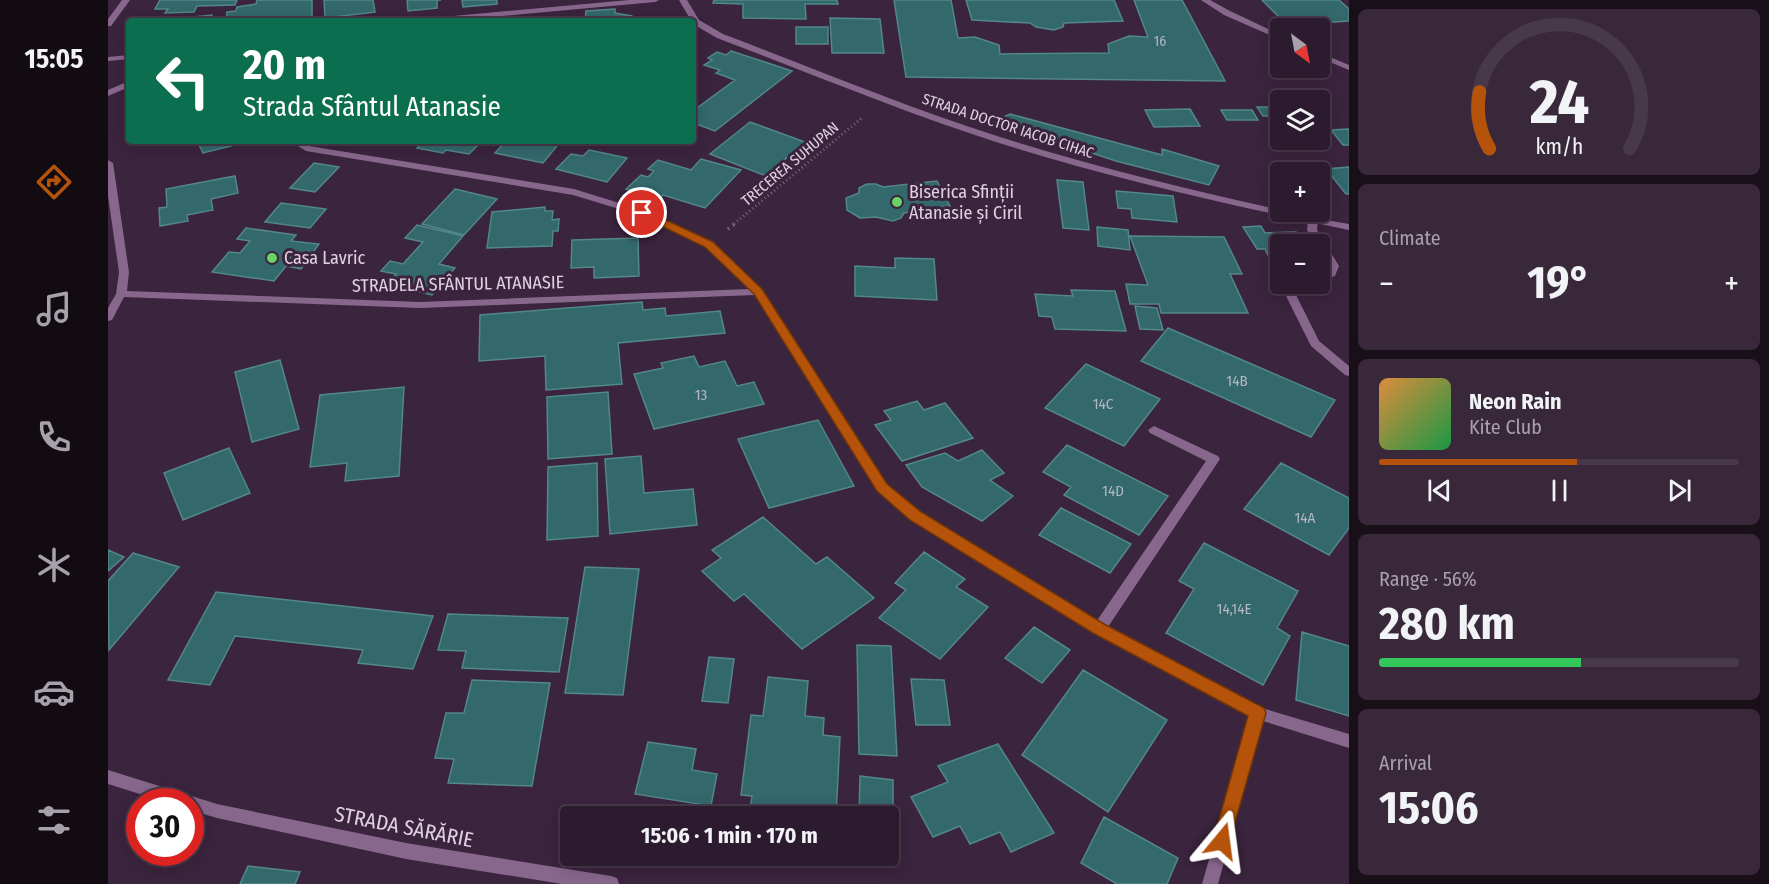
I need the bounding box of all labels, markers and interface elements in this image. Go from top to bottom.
north arrow [1270,18,1330,78]
map controls [1270,18,1330,294]
house number: 16 [1154,33,1166,50]
text: 20 m [243,40,326,90]
icon: left [144,42,222,120]
text: 15:05 [25,43,83,75]
text: 24 [1528,65,1589,140]
street label: STRADA DOCTOR IACOB CIHAC [920,90,1096,162]
button: layers [1270,90,1330,150]
text: Strada Sfântul Atanasie [243,91,501,123]
street label: TRECEREA SUHUPAN [738,118,842,210]
text: km/h [1535,134,1583,160]
icon: directions [33,161,75,203]
button: + [1270,162,1330,222]
place label: Biserica Sfinții Atanasie și Ciril [909,181,1023,224]
pin [616,187,667,238]
marker: Biserica Sfinții Atanasie și Ciril [890,195,904,209]
icon: arrive [625,196,658,229]
text: Climate [1379,226,1441,250]
button: − [1270,234,1330,294]
place label: Casa Lavric [284,247,365,269]
marker: Casa Lavric [265,251,279,265]
text: 19° [1527,256,1591,310]
text: − [1379,264,1394,304]
text: + [1724,264,1739,304]
street label: STRADELA SFÂNTUL ATANASIE [352,271,564,297]
icon: music [33,288,75,330]
house number: 14B [1226,372,1248,390]
house number: 13 [695,386,708,404]
text: Neon Rain [1469,388,1562,415]
house number: 14C [1093,395,1114,413]
text: Kite Club [1469,415,1542,439]
icon: phone [33,416,75,458]
icon: previous [1423,474,1456,507]
icon: pause [1543,474,1576,507]
icon: next [1663,474,1696,507]
house number: 14D [1102,482,1124,500]
house number: 14A [1294,509,1316,527]
icon: climate [33,544,75,586]
text: Range · 56% [1379,567,1477,591]
text: 280 km [1379,597,1515,651]
house number: 14,14E [1217,600,1251,618]
icon: car [33,671,75,713]
text: Arrival [1379,751,1432,775]
text: 15:06 [1379,781,1479,835]
speed limit sign: 30 [126,788,204,866]
icon: filters [33,799,75,841]
street label: STRADA SĂRĂRIE [332,801,476,853]
position arrow [1190,809,1254,873]
text: 15:06 · 1 min · 170 m [641,822,818,849]

